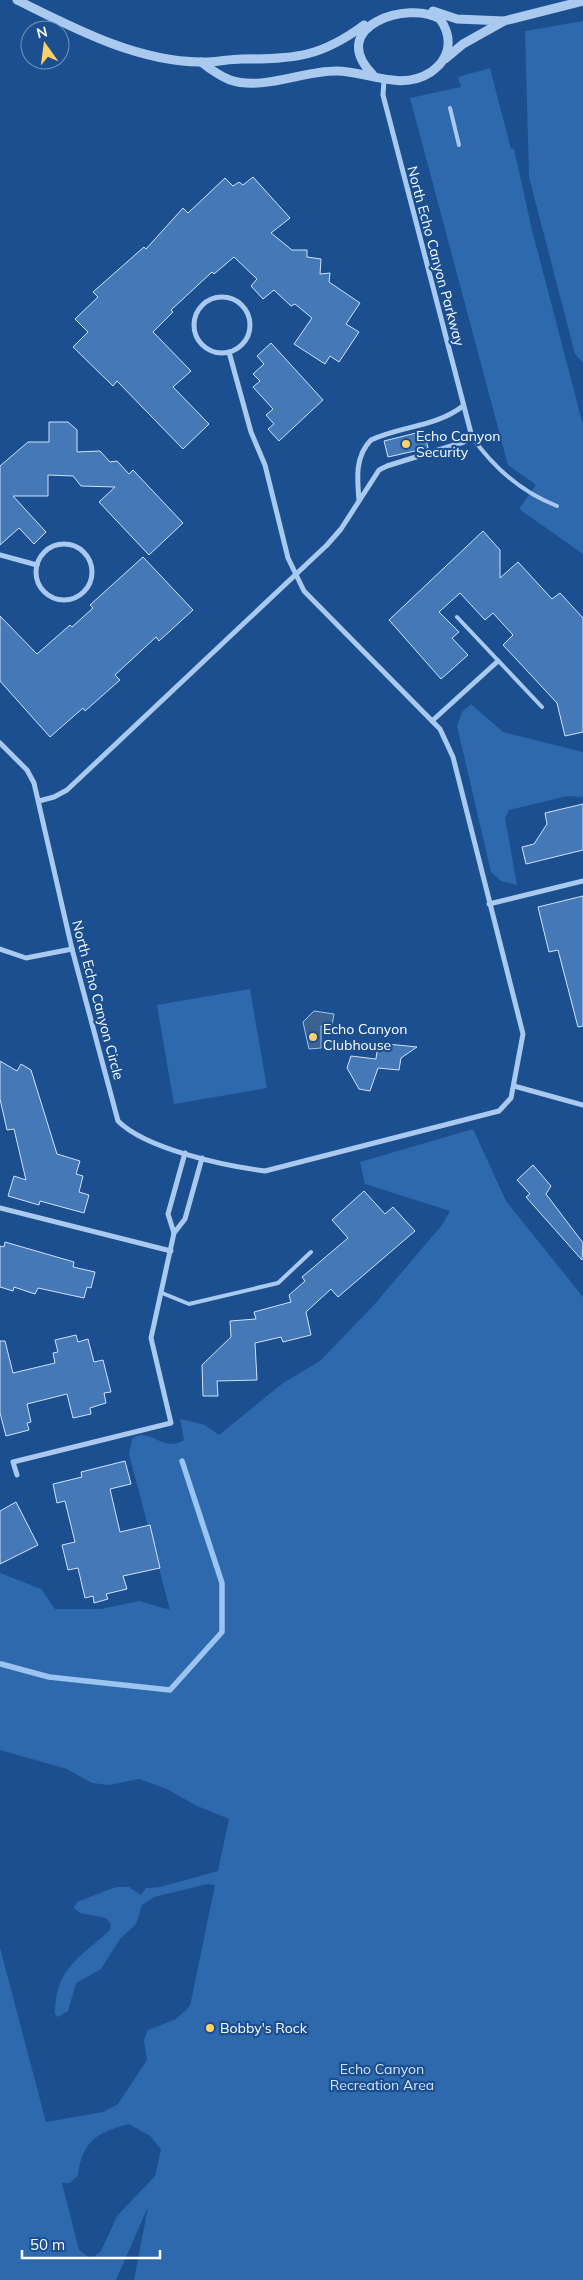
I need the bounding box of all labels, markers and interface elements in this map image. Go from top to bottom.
north arrow [20,20,70,70]
text: N [35,22,49,42]
street label: North Echo Canyon Parkway [403,164,469,349]
place label: Echo Canyon Security [416,427,500,461]
marker: Echo Canyon Security [400,438,412,450]
street label: North Echo Canyon Circle [68,918,128,1082]
place label: Echo Canyon Clubhouse [323,1020,407,1054]
marker: Echo Canyon Clubhouse [307,1031,319,1043]
place label: Bobby's Rock [220,2019,308,2037]
marker: Bobby's Rock [204,2022,216,2034]
park label: Echo Canyon Recreation Area [330,2060,434,2094]
scale bar [22,2228,160,2260]
text: 50 m [30,2235,65,2254]

